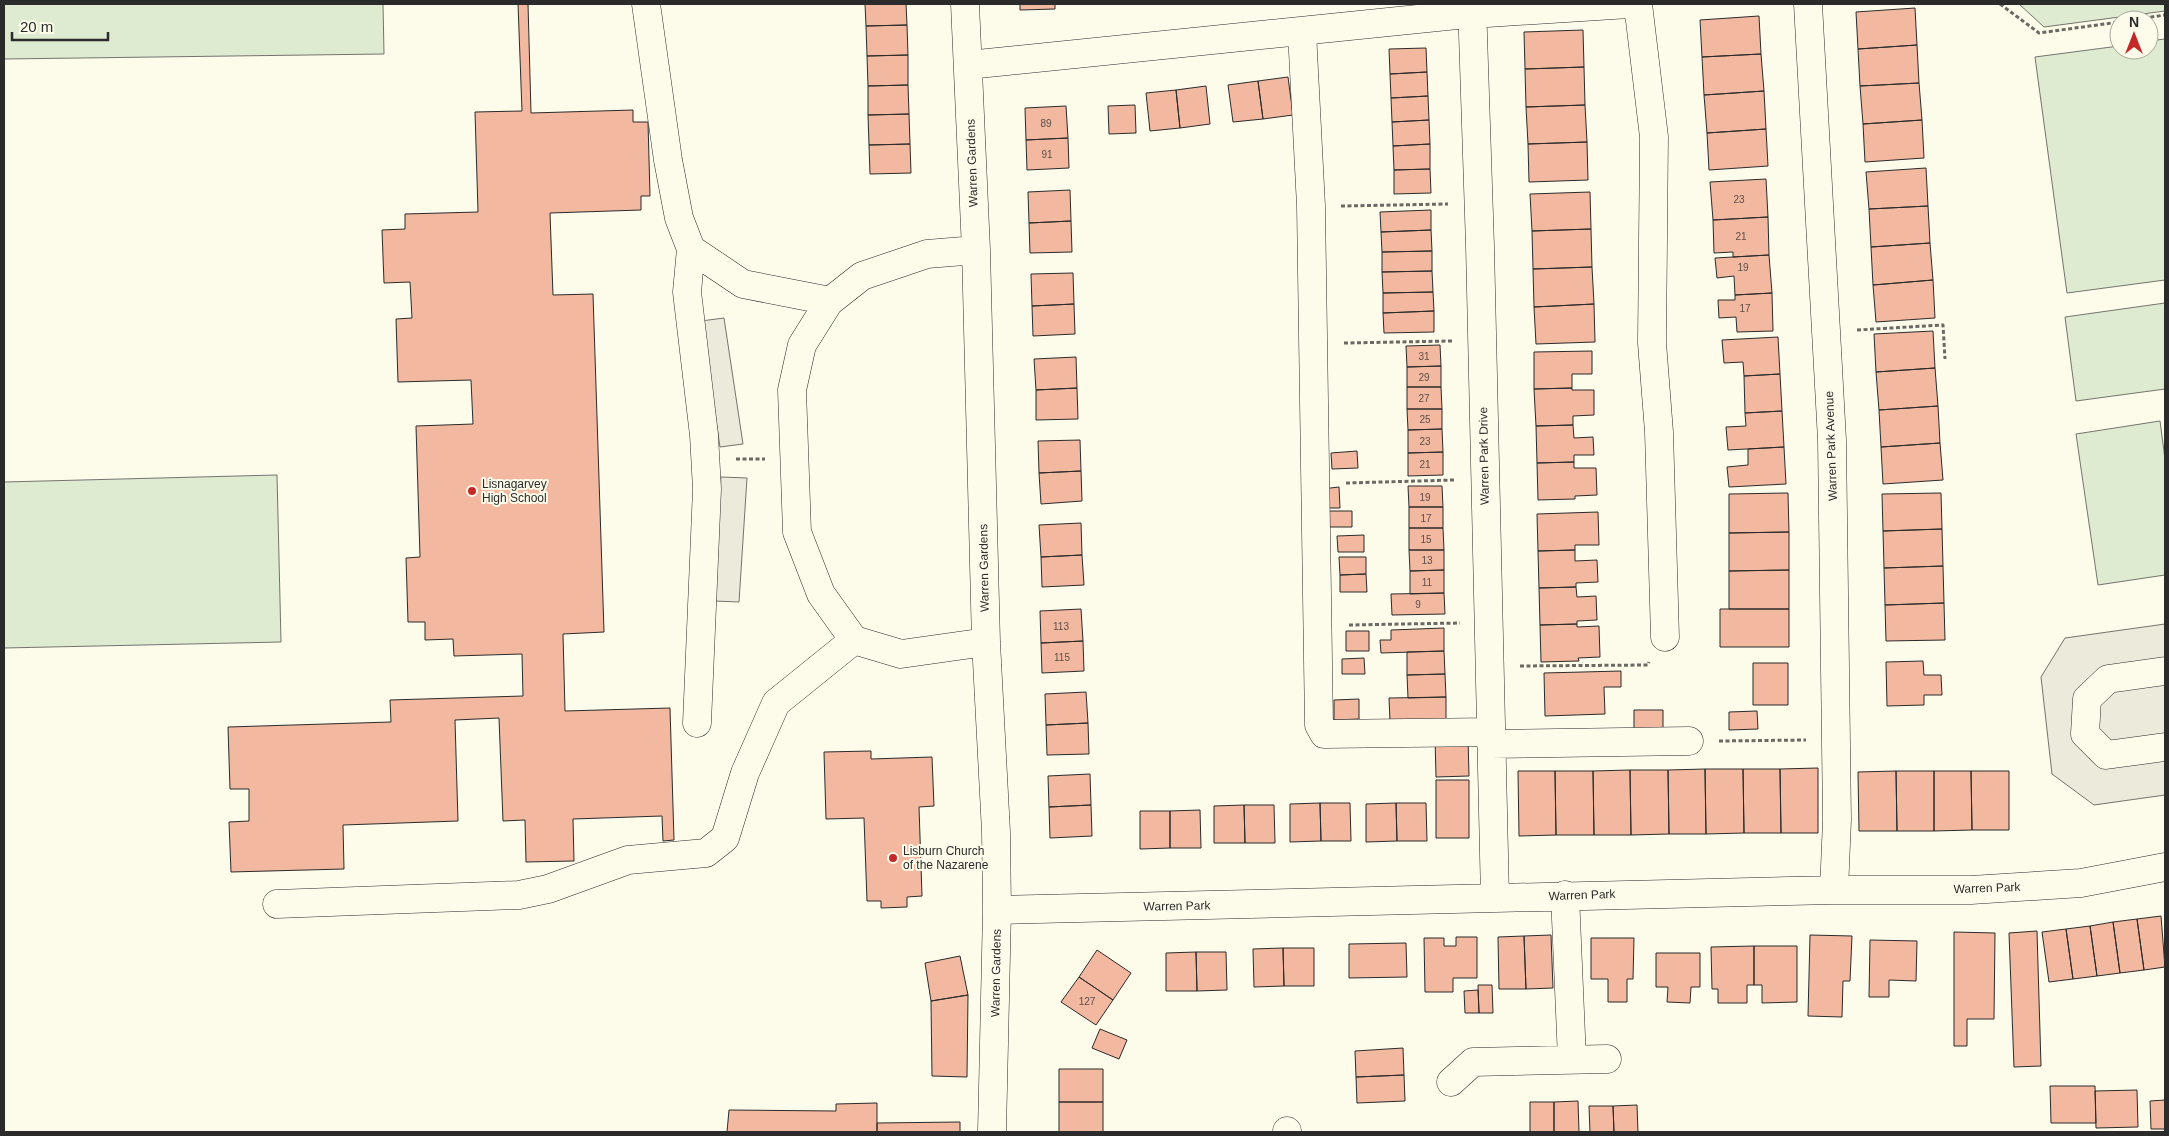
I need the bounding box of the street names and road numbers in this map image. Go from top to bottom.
street label: Warren Gardens [963,119,981,207]
street label: Warren Park Avenue [1822,390,1840,501]
street label: Warren Park Drive [1476,406,1492,505]
street label: Warren Gardens [976,524,992,612]
street label: Warren Park [1953,880,2022,896]
street label: Warren Park [1548,887,1617,903]
street label: Warren Park [1143,898,1212,914]
street label: Warren Gardens [988,929,1004,1017]

